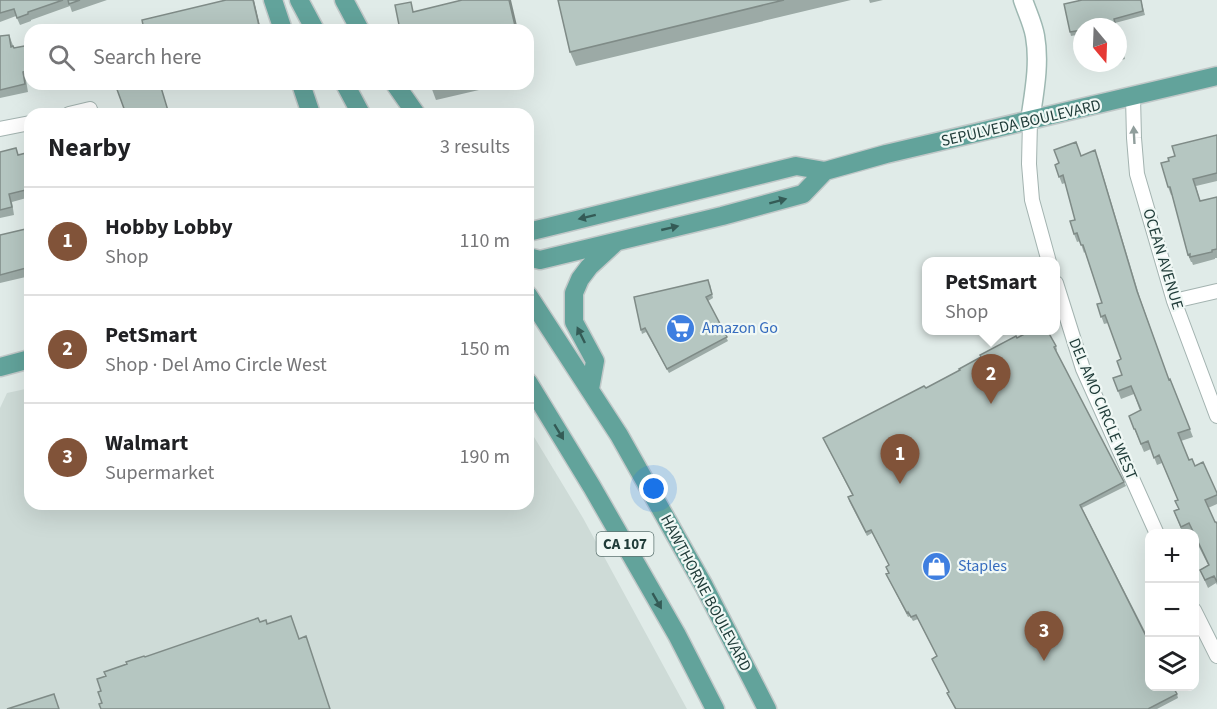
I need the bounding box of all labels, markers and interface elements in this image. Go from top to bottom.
north arrow [1073,18,1127,72]
search box [24,24,534,90]
icon: search [45,41,78,74]
text: Search here [93,41,201,73]
street label: SEPULVEDA BOULEVARD [939,94,1103,152]
one-way arrow [1130,126,1139,145]
text: Nearby [48,129,131,166]
text: 3 results [440,133,510,161]
one-way arrow [769,195,787,205]
street label: OCEAN AVENUE [1137,206,1189,312]
text: Hobby Lobby [105,211,233,243]
one-way arrow [578,213,596,223]
one-way arrow [661,223,680,232]
text: 1 [62,227,73,255]
text: 110 m [460,227,510,255]
text: Shop [105,243,149,271]
popup [922,257,1060,335]
text: PetSmart [945,266,1037,298]
text: Shop [945,298,988,326]
supermarket icon: Amazon Go [665,312,697,344]
place label: Amazon Go [702,317,778,339]
text: PetSmart [105,319,197,351]
one-way arrow [576,326,585,343]
text: 2 [62,335,73,363]
text: 150 m [460,335,510,363]
street label: DEL AMO CIRCLE WEST [1063,335,1143,484]
text: Shop · Del Amo Circle West [105,351,327,379]
pin: 2 [972,354,1010,404]
one-way arrow [553,424,564,440]
text: Walmart [105,427,188,459]
pin: 1 [880,434,920,484]
text: 3 [62,443,73,471]
text: 190 m [460,443,510,471]
text: Supermarket [105,459,214,487]
your location [639,474,668,503]
street label: HAWTHORNE BOULEVARD [655,511,757,675]
map controls [1145,529,1199,691]
button: + [1145,529,1199,583]
road number: CA 107 [596,532,654,556]
shop icon: Staples [921,550,953,582]
place label: Staples [958,555,1007,577]
button: − [1145,583,1199,637]
one-way arrow [652,592,662,609]
pin: 3 [1024,612,1064,661]
button: layers [1145,637,1199,691]

